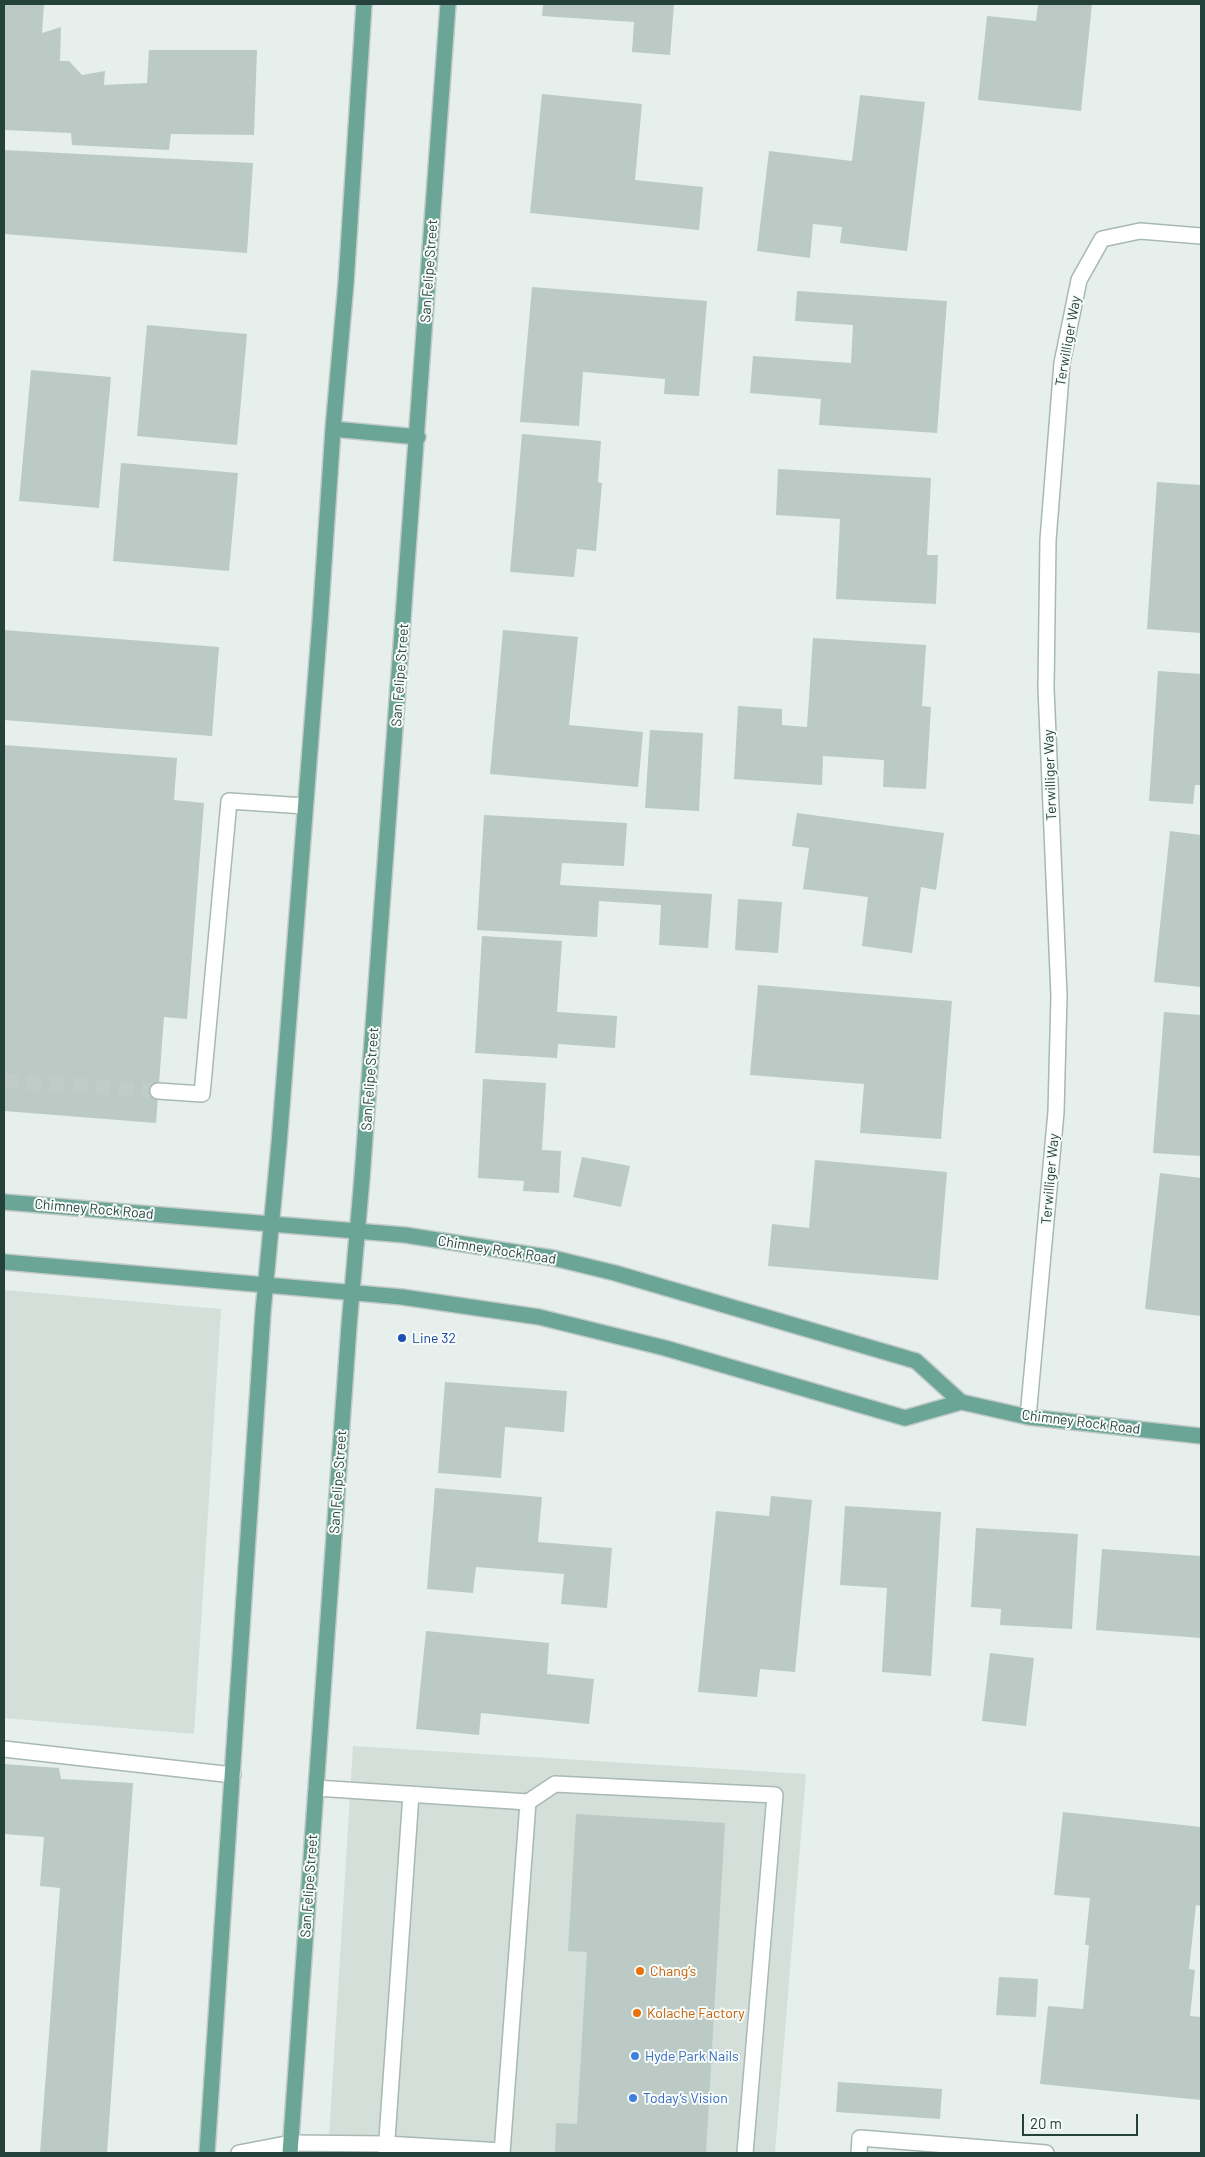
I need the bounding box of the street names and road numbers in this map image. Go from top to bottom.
street label: San Felipe Street [417,219,441,323]
street label: Terwilliger Way [1052,294,1084,388]
street label: San Felipe Street [388,623,412,727]
street label: Terwilliger Way [1040,729,1060,821]
street label: San Felipe Street [358,1027,382,1131]
street label: Terwilliger Way [1038,1133,1062,1225]
street label: Chimney Rock Road [34,1195,154,1223]
street label: Chimney Rock Road [437,1232,557,1268]
street label: Chimney Rock Road [1021,1406,1141,1438]
street label: San Felipe Street [326,1430,350,1534]
street label: San Felipe Street [297,1834,321,1938]

